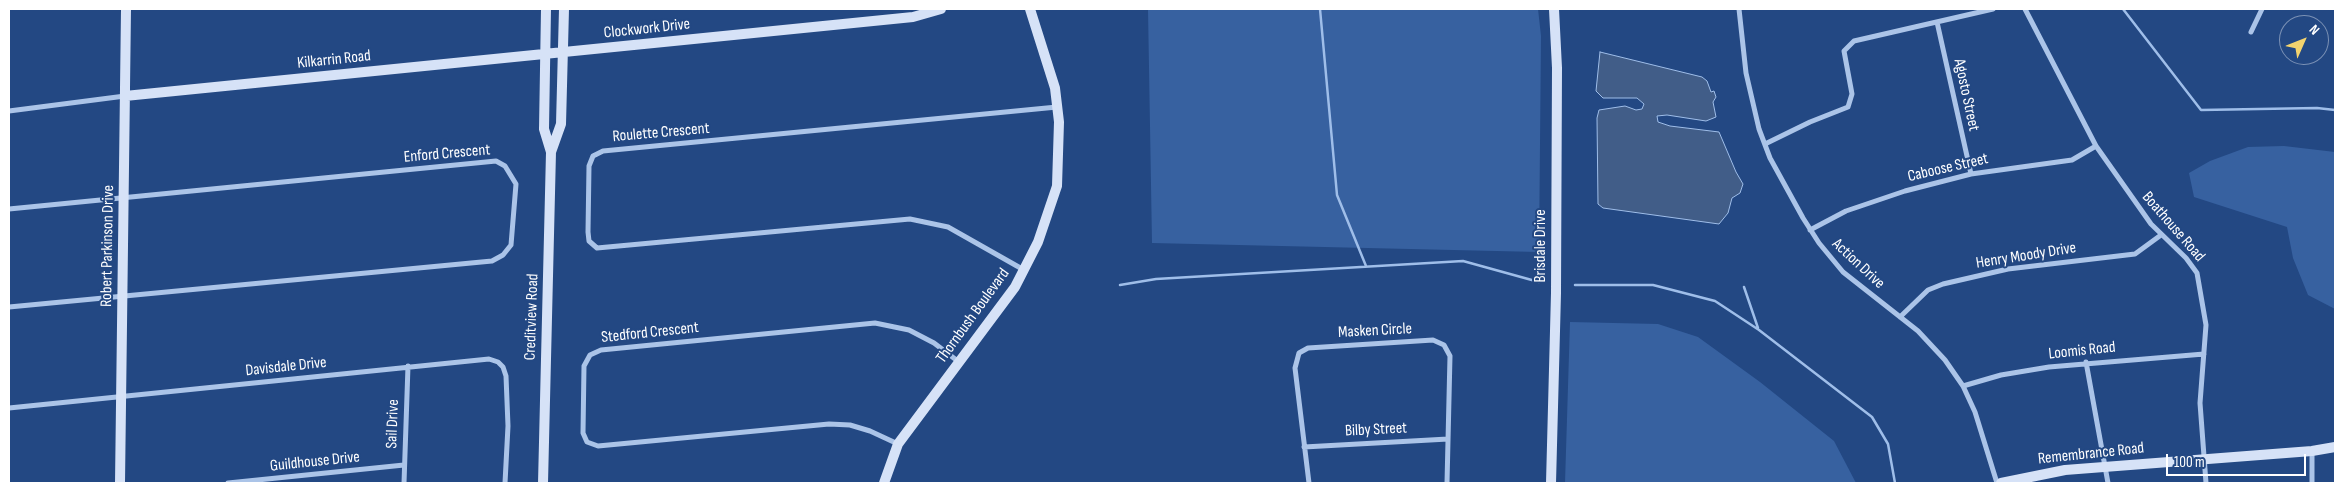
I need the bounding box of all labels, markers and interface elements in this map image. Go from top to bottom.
street label: Clockwork Drive [603,15,691,43]
north arrow [2279,15,2329,65]
text: N [2306,21,2323,39]
street label: Kilkarrin Road [296,47,372,73]
street label: Agosto Street [1949,57,1983,133]
street label: Roulette Crescent [612,119,710,147]
street label: Enford Crescent [403,141,491,167]
street label: Caboose Street [1906,149,1990,187]
street label: Robert Parkinson Drive [97,185,119,307]
street label: Boathouse Road [2137,188,2209,266]
street label: Brisdale Drive [1531,209,1551,283]
street label: Action Drive [1828,235,1888,293]
street label: Henry Moody Drive [1975,239,2077,273]
street label: Thornbush Boulevard [932,265,1014,367]
street label: Creditview Road [521,273,543,361]
street label: Stedford Crescent [600,318,700,348]
street label: Masken Circle [1338,319,1412,343]
street label: Loomis Road [2048,338,2116,364]
street label: Davisdale Drive [244,353,328,381]
street label: Sail Drive [383,399,403,449]
street label: Bilby Street [1345,419,1407,441]
street label: Remembrance Road [2037,439,2145,469]
scale bar [2169,444,2309,476]
street label: Guildhouse Drive [269,448,361,476]
text: 100 m [2174,453,2205,472]

